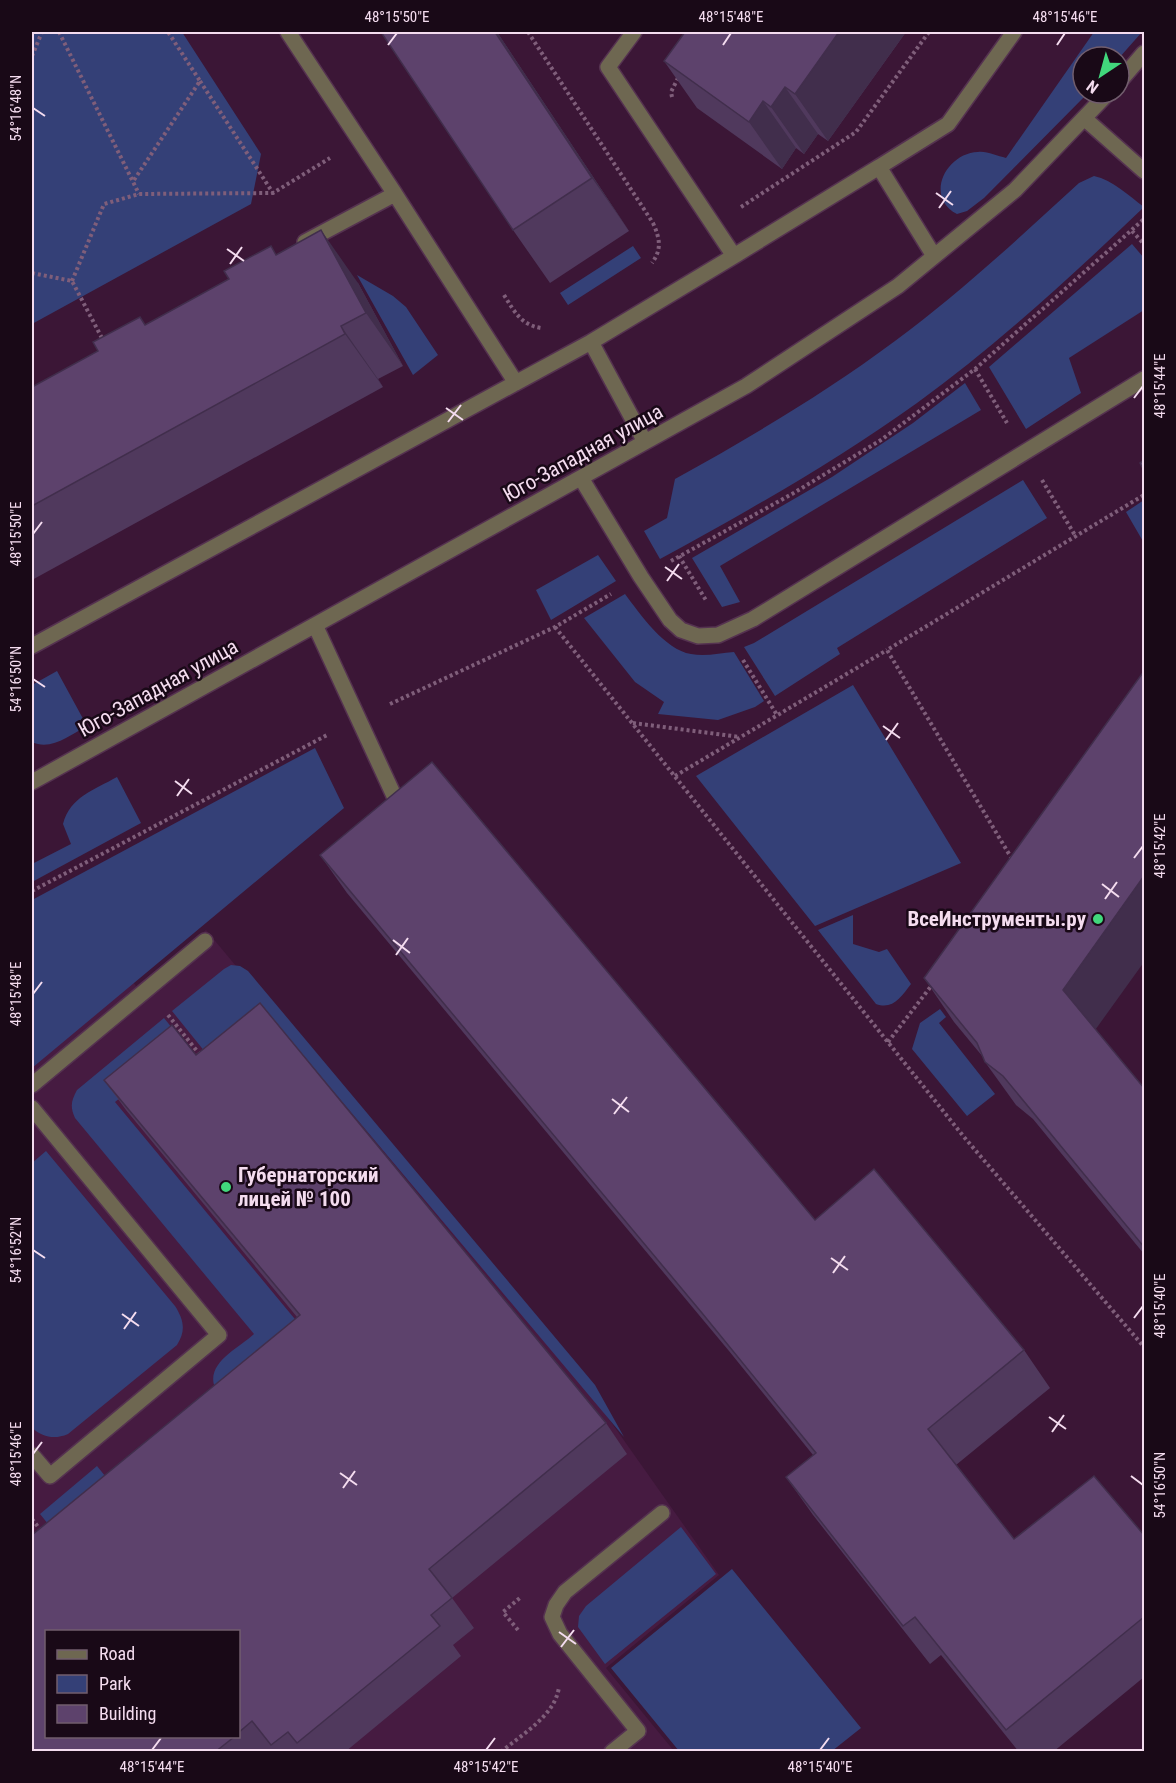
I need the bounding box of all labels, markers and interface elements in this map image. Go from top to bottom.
text: 48°15'50"E [365,8,429,26]
text: 48°15'48"E [699,8,763,26]
text: 48°15'46"E [1033,8,1097,26]
north arrow [1071,45,1131,105]
text: 54°16'48"N [7,75,25,141]
text: N [1083,76,1102,97]
text: 48°15'44"E [1151,354,1169,418]
street label: Юго-Западная улица [499,399,667,507]
text: 48°15'50"E [7,502,25,566]
street label: Юго-Западная улица [74,634,242,742]
text: 54°16'50"N [7,646,25,712]
text: 48°15'42"E [1151,814,1169,878]
place label: ВсеИнструменты.ру [907,907,1087,931]
marker: ВсеИнструменты.ру [1091,912,1105,926]
text: 48°15'48"E [7,962,25,1026]
place label: Губернаторский лицей № 100 [238,1163,379,1211]
marker: Губернаторский лицей № 100 [219,1180,233,1194]
text: 54°16'52"N [7,1217,25,1283]
text: 48°15'40"E [1151,1274,1169,1338]
text: 48°15'46"E [7,1422,25,1486]
text: 54°16'50"N [1151,1452,1169,1518]
legend [45,1630,240,1738]
text: Road [99,1643,135,1664]
text: Park [99,1673,131,1694]
text: Building [99,1703,156,1724]
text: 48°15'44"E [120,1758,184,1776]
text: 48°15'42"E [454,1758,518,1776]
text: 48°15'40"E [788,1758,852,1776]

